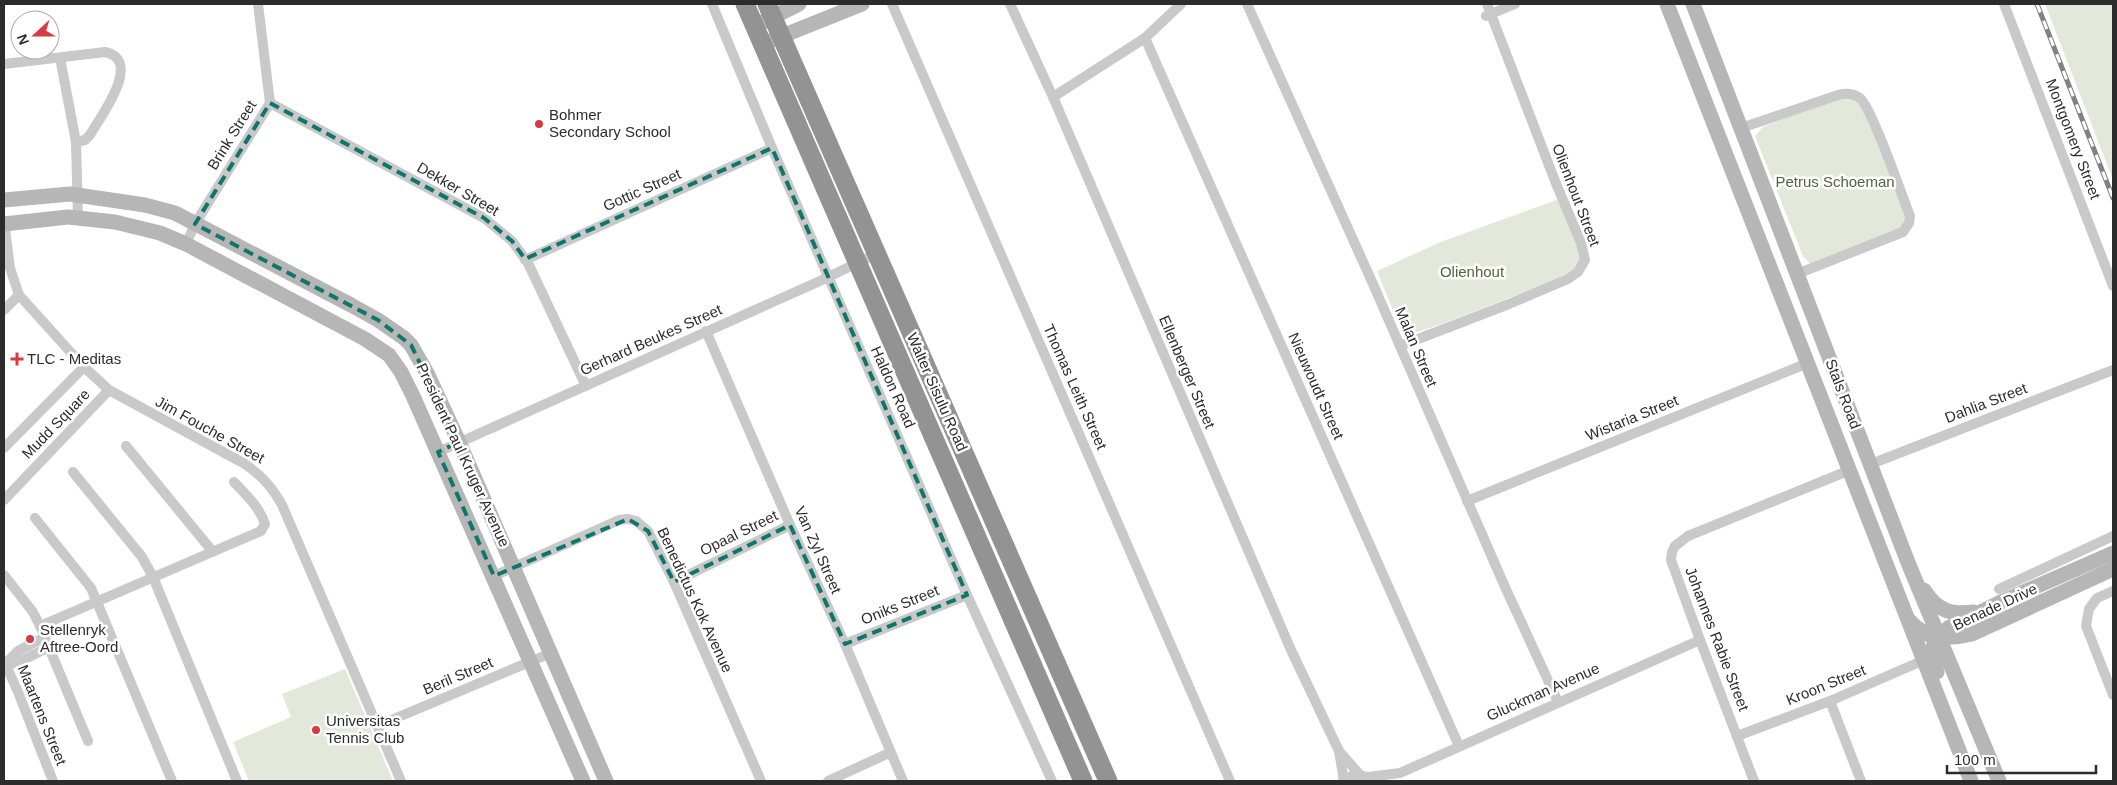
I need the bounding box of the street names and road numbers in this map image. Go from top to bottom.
street label: Montgomery Street [2043,76,2105,202]
street label: Brink Street [204,96,260,172]
street label: Olienhout Street [1549,141,1604,249]
street label: Dekker Street [414,158,503,219]
street label: Gottic Street [600,164,684,214]
street label: Gerhard Beukes Street [577,300,725,379]
street label: Malan Street [1392,304,1441,390]
street label: Ellenberger Street [1156,313,1219,432]
street label: Thomas Leith Street [1040,322,1111,453]
street label: Walter Sisulu Road [904,330,971,454]
street label: Nieuwoudt Street [1285,330,1348,443]
street label: Haldon Road [868,343,919,430]
street label: Stals Road [1822,357,1865,431]
street label: President Paul Kruger Avenue [413,360,514,549]
street label: Dahlia Street [1942,379,2030,426]
street label: Mudd Square [18,385,93,462]
street label: Wistaria Street [1583,391,1681,444]
street label: Jim Fouche Street [153,393,268,467]
street label: Van Zyl Street [792,503,846,597]
street label: Opaal Street [697,506,781,559]
street label: Benedictus Kok Avenue [654,525,737,675]
street label: Johannes Rabie Street [1682,565,1753,714]
street label: Benade Drive [1950,580,2040,633]
street label: Oniks Street [858,581,942,628]
street label: Beril Street [420,653,496,698]
street label: Gluckman Avenue [1484,659,1602,724]
street label: Kroon Street [1784,661,1869,708]
street label: Maartens Street [15,662,71,768]

